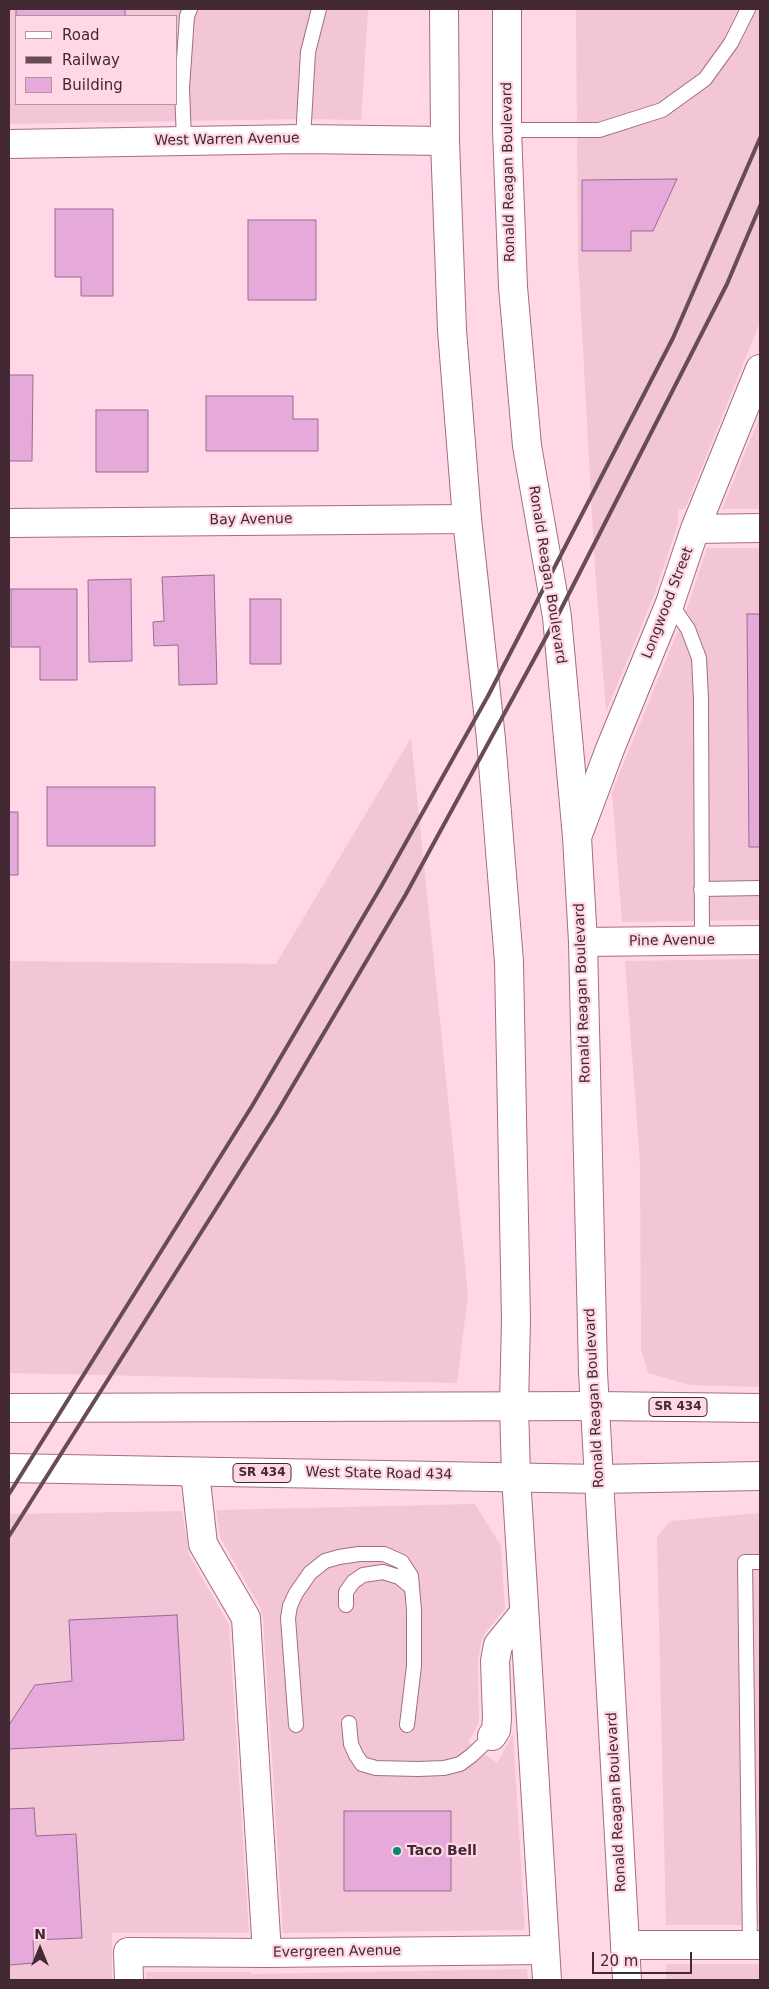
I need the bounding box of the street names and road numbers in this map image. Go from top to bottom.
street label: Ronald Reagan Boulevard [499,82,519,262]
street label: West Warren Avenue [154,130,300,150]
street label: Ronald Reagan Boulevard [525,485,569,665]
street label: Bay Avenue [209,511,293,529]
street label: Longwood Street [639,545,697,661]
street label: Ronald Reagan Boulevard [571,903,595,1083]
street label: Pine Avenue [629,932,715,950]
street label: Ronald Reagan Boulevard [582,1308,608,1488]
road number: SR 434 [649,1398,707,1416]
road number: SR 434 [233,1464,291,1482]
street label: West State Road 434 [306,1464,452,1484]
street label: Ronald Reagan Boulevard [604,1712,630,1892]
street label: Evergreen Avenue [273,1942,401,1962]

